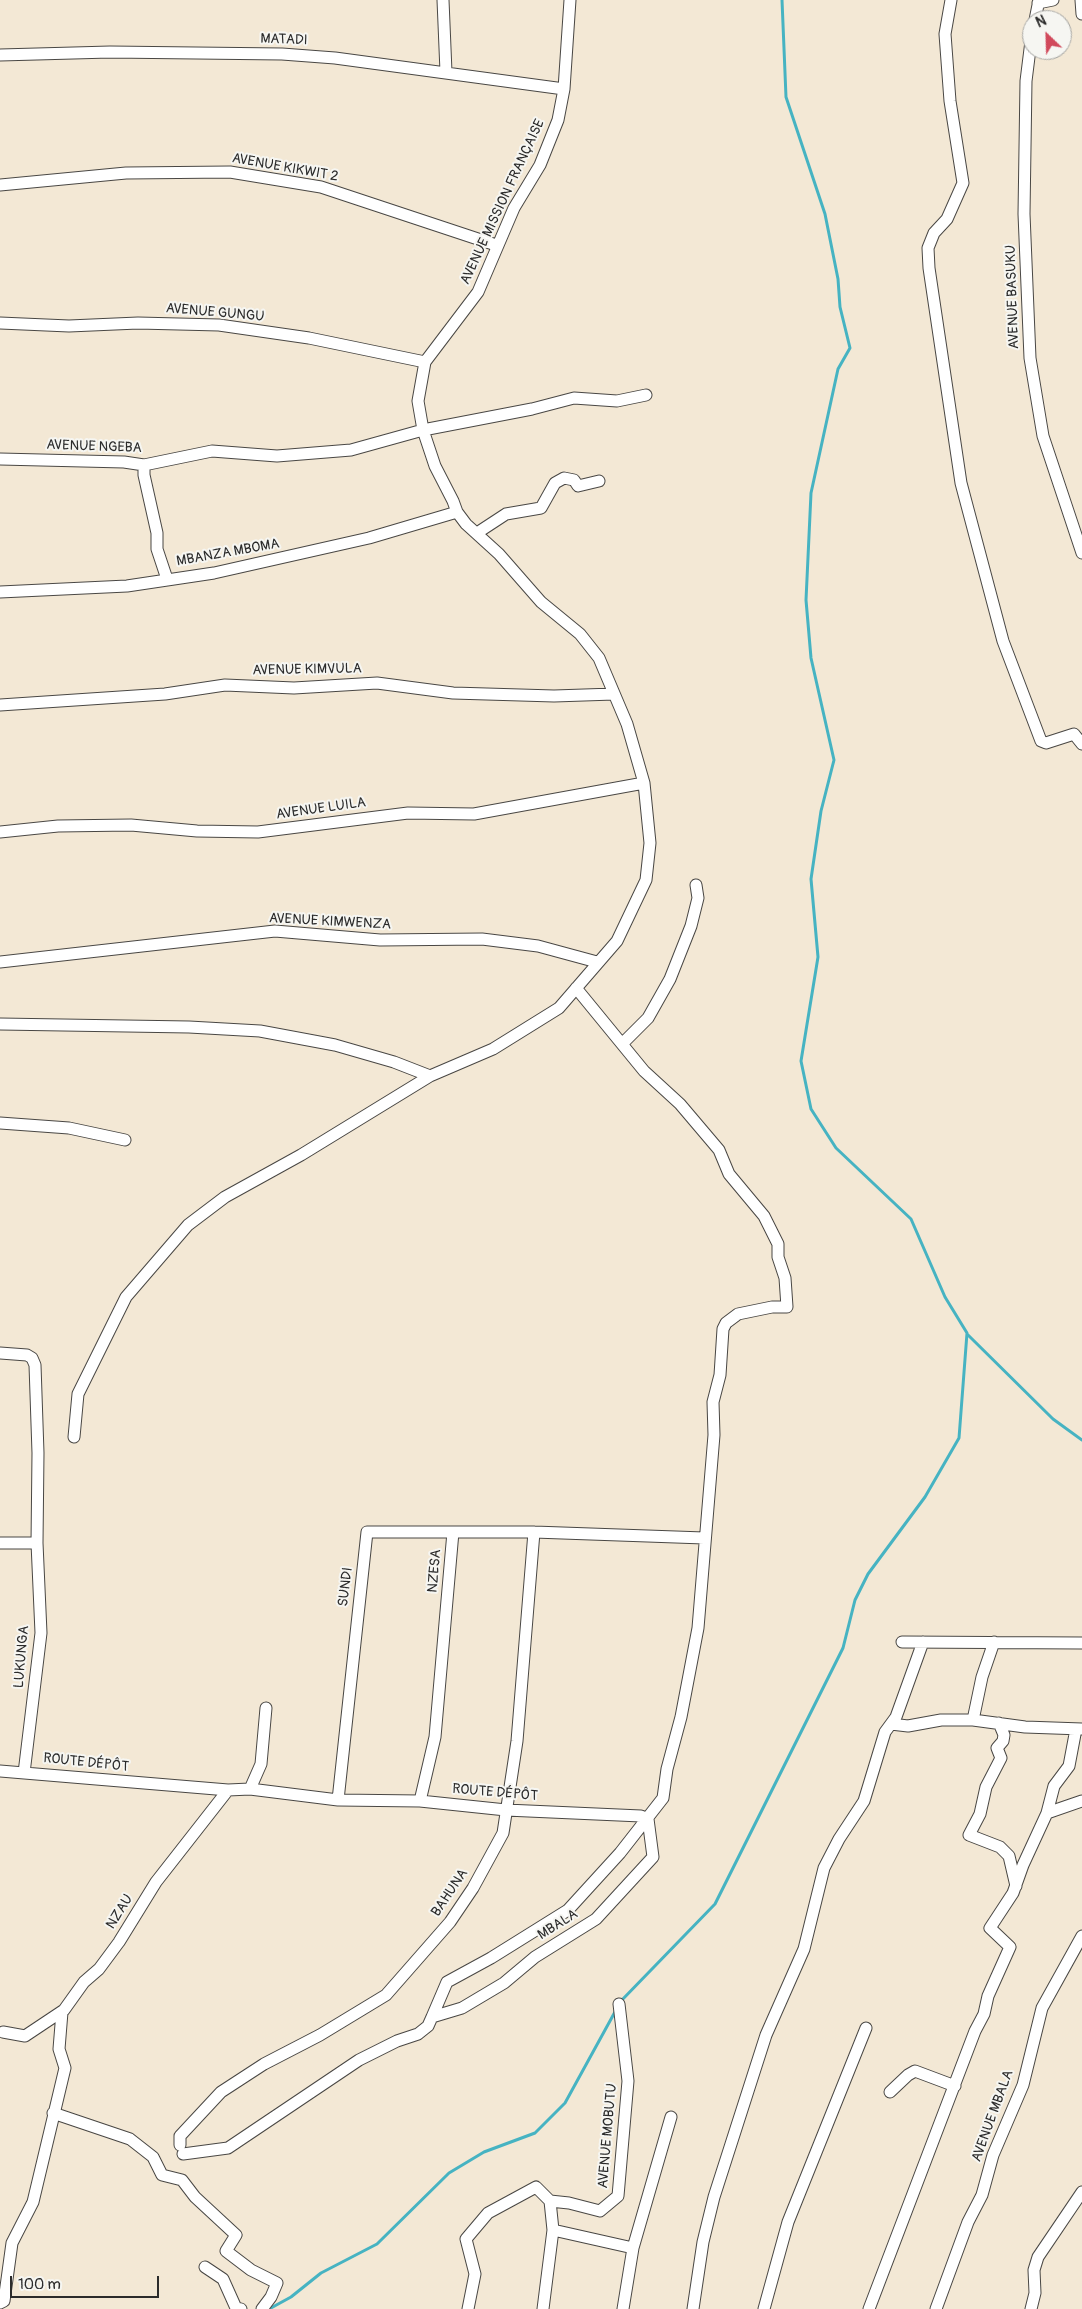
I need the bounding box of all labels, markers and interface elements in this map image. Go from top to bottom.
north arrow [1022,10,1072,60]
text: N [1033,12,1049,31]
street label: MATADI [260,31,308,49]
street label: AVENUE MISSION FRANÇAISE [457,117,549,287]
street label: AVENUE KIKWIT 2 [231,150,339,186]
street label: AVENUE BASUKU [1003,245,1023,349]
street label: AVENUE GUNGU [165,300,265,326]
street label: AVENUE NGEBA [46,437,142,457]
street label: MBANZA MBOMA [175,536,281,570]
street label: AVENUE KIMVULA [252,661,362,679]
street label: AVENUE LUILA [275,794,367,824]
street label: AVENUE KIMWENZA [268,910,392,934]
street label: NZESA [425,1549,445,1593]
street label: SUNDI [335,1566,357,1608]
street label: LUKUNGA [11,1625,33,1689]
street label: ROUTE DÉPÔT [42,1750,130,1776]
street label: ROUTE DÉPÔT [451,1781,539,1805]
street label: BAHUNA [428,1866,472,1920]
street label: NZAU [103,1892,137,1932]
street label: MBALA [535,1906,581,1944]
street label: AVENUE MBALA [969,2068,1017,2164]
street label: AVENUE MOBUTU [595,2083,621,2189]
scale bar [12,2266,161,2298]
text: 100 m [18,2275,61,2294]

